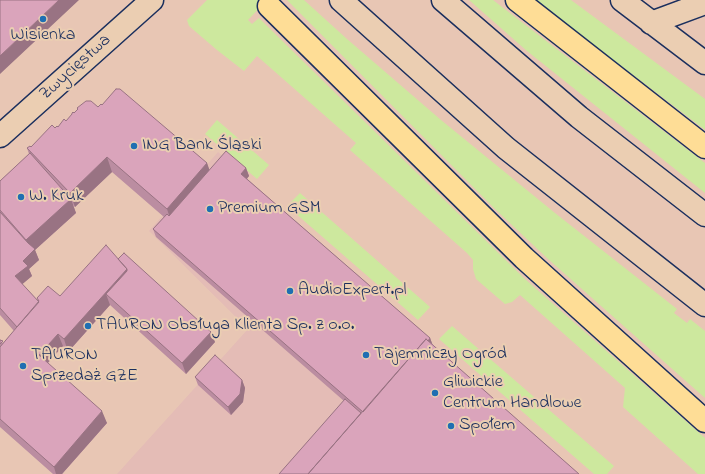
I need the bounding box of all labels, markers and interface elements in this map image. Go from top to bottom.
marker: Wisienka [38,14,48,24]
place label: Wisienka [10,25,76,47]
street label: Zwycięstwa [36,30,116,106]
place label: ING Bank Śląski [142,135,262,157]
marker: ING Bank Śląski [129,141,139,151]
place label: W. Kruk [29,186,84,208]
marker: W. Kruk [16,192,26,202]
place label: Premium GSM [218,198,321,220]
marker: Premium GSM [205,204,215,214]
place label: AudioExpert.pl [298,280,406,302]
marker: AudioExpert.pl [285,286,295,296]
place label: TAURON Obsługa Klienta Sp. z o.o. [96,315,354,337]
marker: TAURON Obsługa Klienta Sp. z o.o. [83,321,93,331]
place label: Tajemniczy Ogród [374,344,507,366]
place label: TAURON Sprzedaż GZE [31,345,138,388]
marker: Tajemniczy Ogród [361,350,371,360]
marker: TAURON Sprzedaż GZE [18,361,28,371]
place label: Gliwickie Centrum Handlowe [443,372,582,414]
marker: Gliwickie Centrum Handlowe [430,388,440,398]
place label: Społem [459,415,515,437]
marker: Społem [446,421,456,431]

